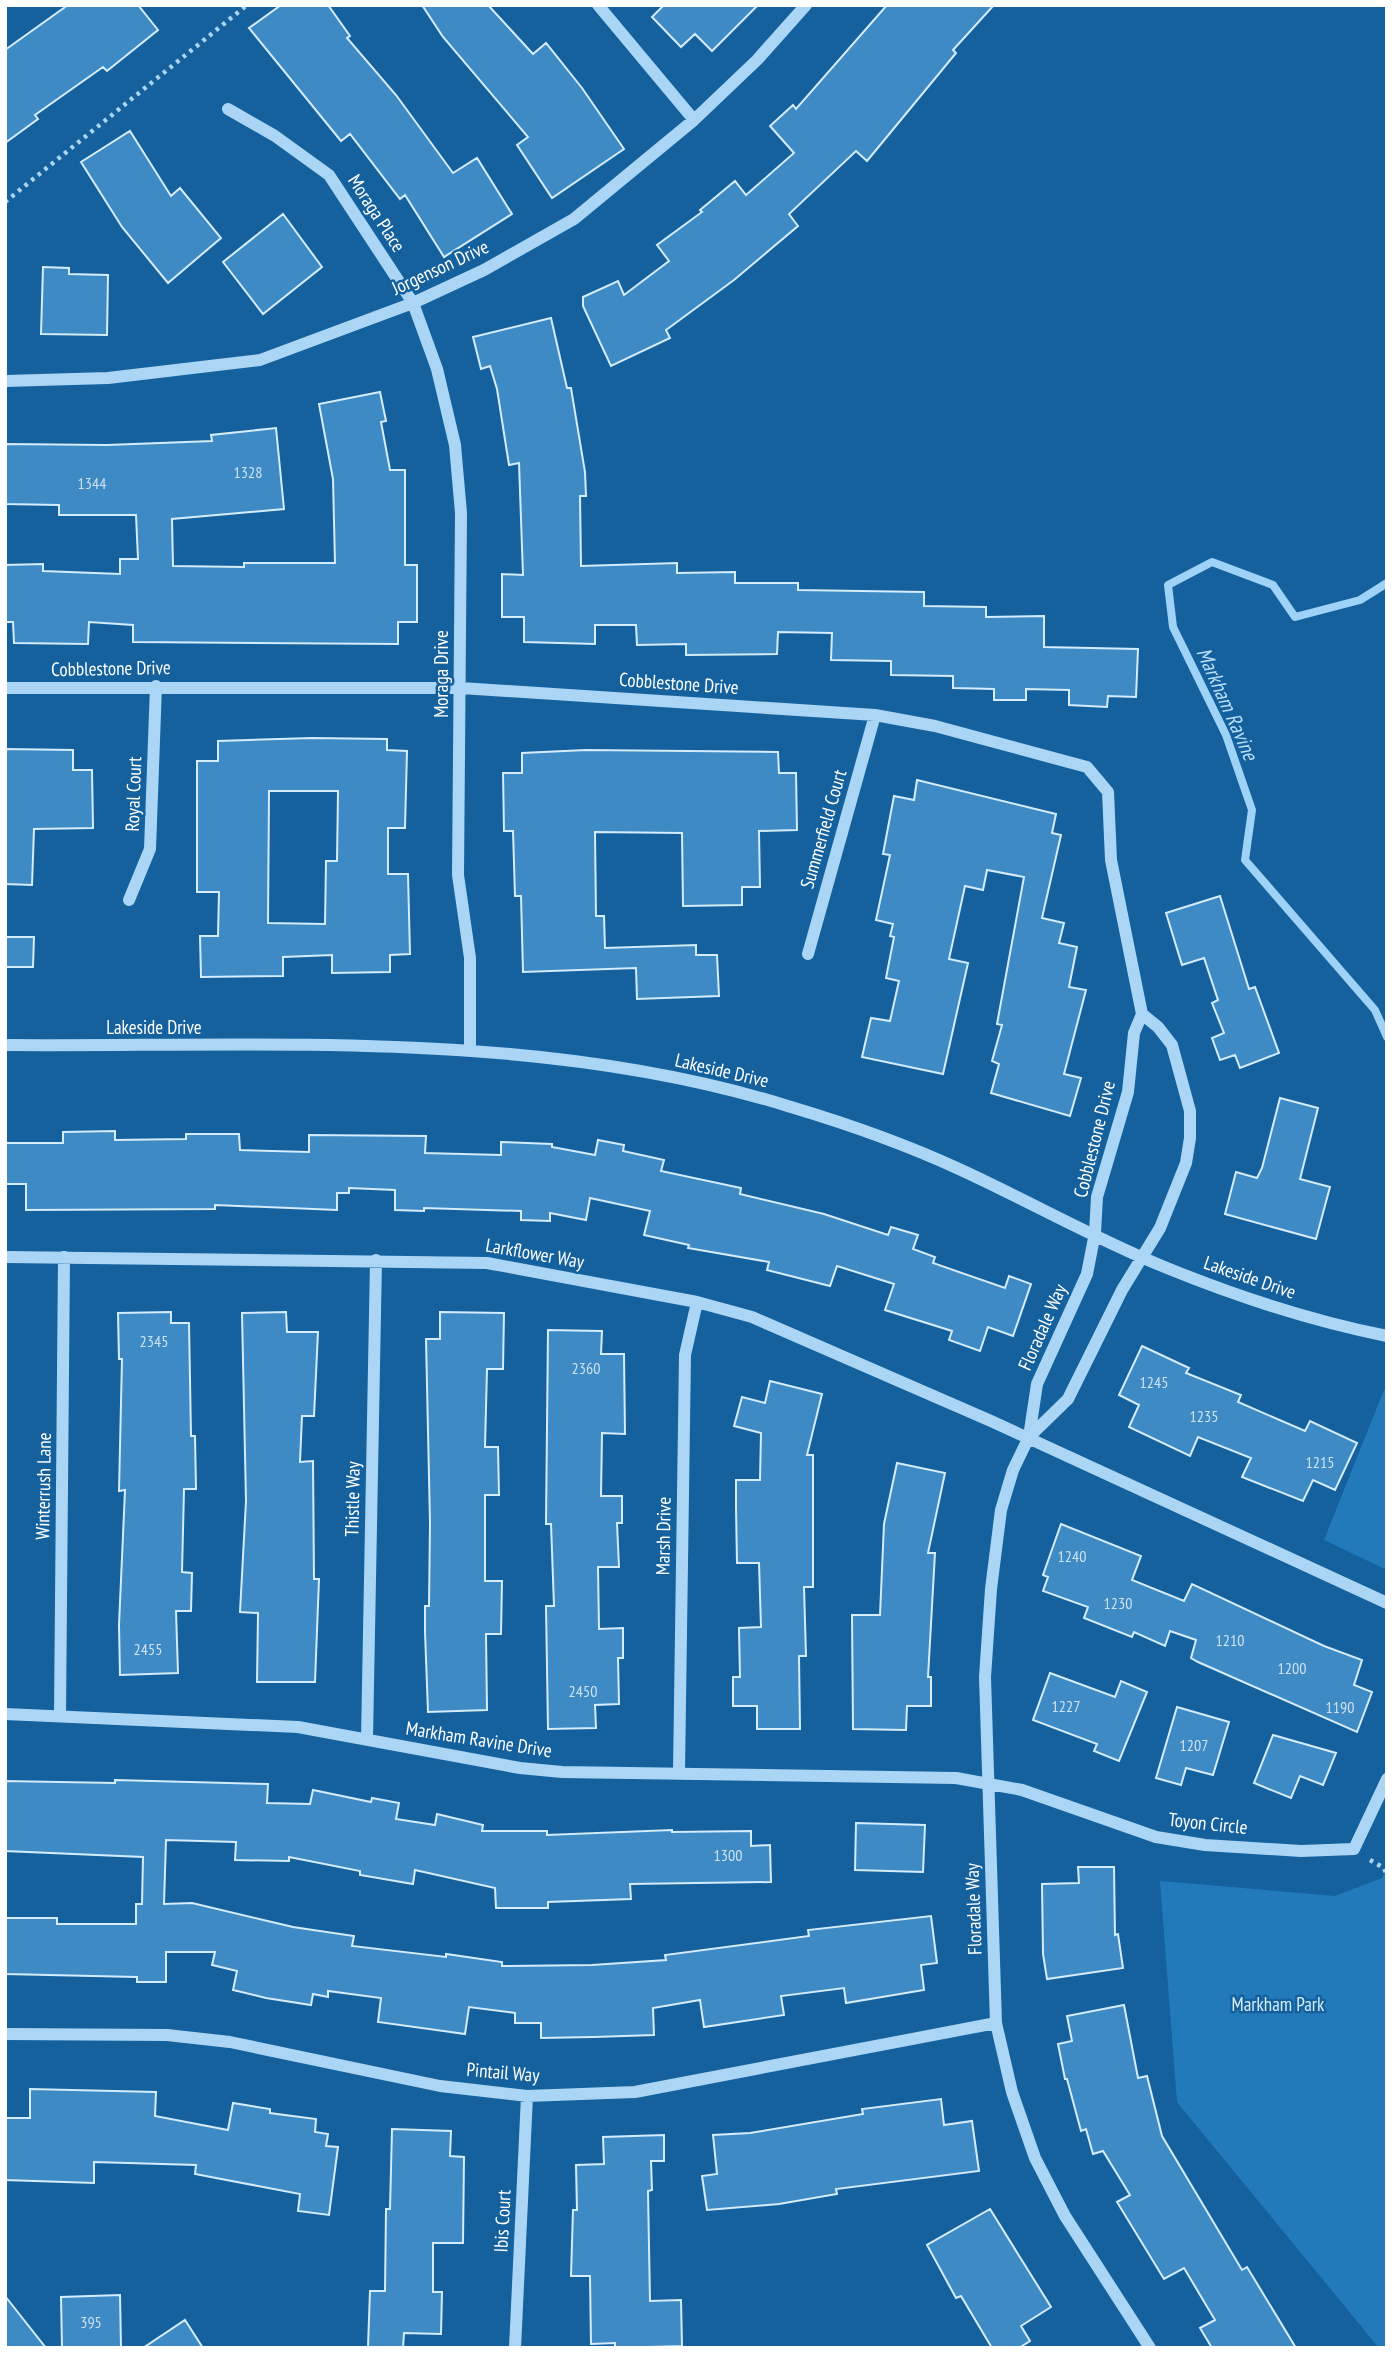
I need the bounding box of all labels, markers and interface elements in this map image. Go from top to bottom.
street label: Moraga Place [343,170,411,256]
street label: Jorgenson Drive [387,234,492,300]
house number: 1328 [234,462,262,482]
house number: 1344 [78,473,106,493]
street label: Moraga Drive [429,630,453,718]
water label: Markham Ravine [1191,643,1265,766]
street label: Cobblestone Drive [51,655,171,681]
street label: Cobblestone Drive [619,667,740,699]
street label: Royal Court [120,755,146,832]
street label: Summerfield Court [795,766,852,891]
street label: Lakeside Drive [106,1015,202,1039]
street label: Lakeside Drive [673,1048,771,1092]
street label: Cobblestone Drive [1068,1078,1120,1200]
street label: Larkflower Way [484,1233,587,1274]
street label: Lakeside Drive [1201,1250,1299,1304]
street label: Floradale Way [1012,1279,1072,1374]
house number: 2345 [140,1331,168,1351]
house number: 2360 [572,1358,600,1378]
house number: 1245 [1140,1372,1168,1392]
house number: 1235 [1190,1406,1218,1426]
street label: Winterrush Lane [30,1432,56,1540]
house number: 1215 [1306,1452,1334,1472]
street label: Thistle Way [339,1460,365,1537]
street label: Marsh Drive [650,1497,676,1575]
house number: 1240 [1058,1546,1086,1566]
house number: 1230 [1104,1593,1132,1613]
house number: 1210 [1216,1630,1244,1650]
house number: 2455 [134,1639,162,1659]
house number: 1200 [1278,1658,1306,1678]
house number: 2450 [569,1681,597,1701]
house number: 1227 [1052,1696,1080,1716]
house number: 1190 [1326,1697,1354,1717]
street label: Markham Ravine Drive [404,1716,554,1762]
house number: 1207 [1180,1735,1208,1755]
street label: Toyon Circle [1167,1807,1249,1839]
house number: 1300 [714,1845,742,1865]
street label: Floradale Way [959,1862,987,1955]
park label: Markham Park [1232,1992,1325,2016]
street label: Pintail Way [466,2057,541,2087]
street label: Ibis Court [488,2188,516,2253]
house number: 395 [80,2312,102,2332]

